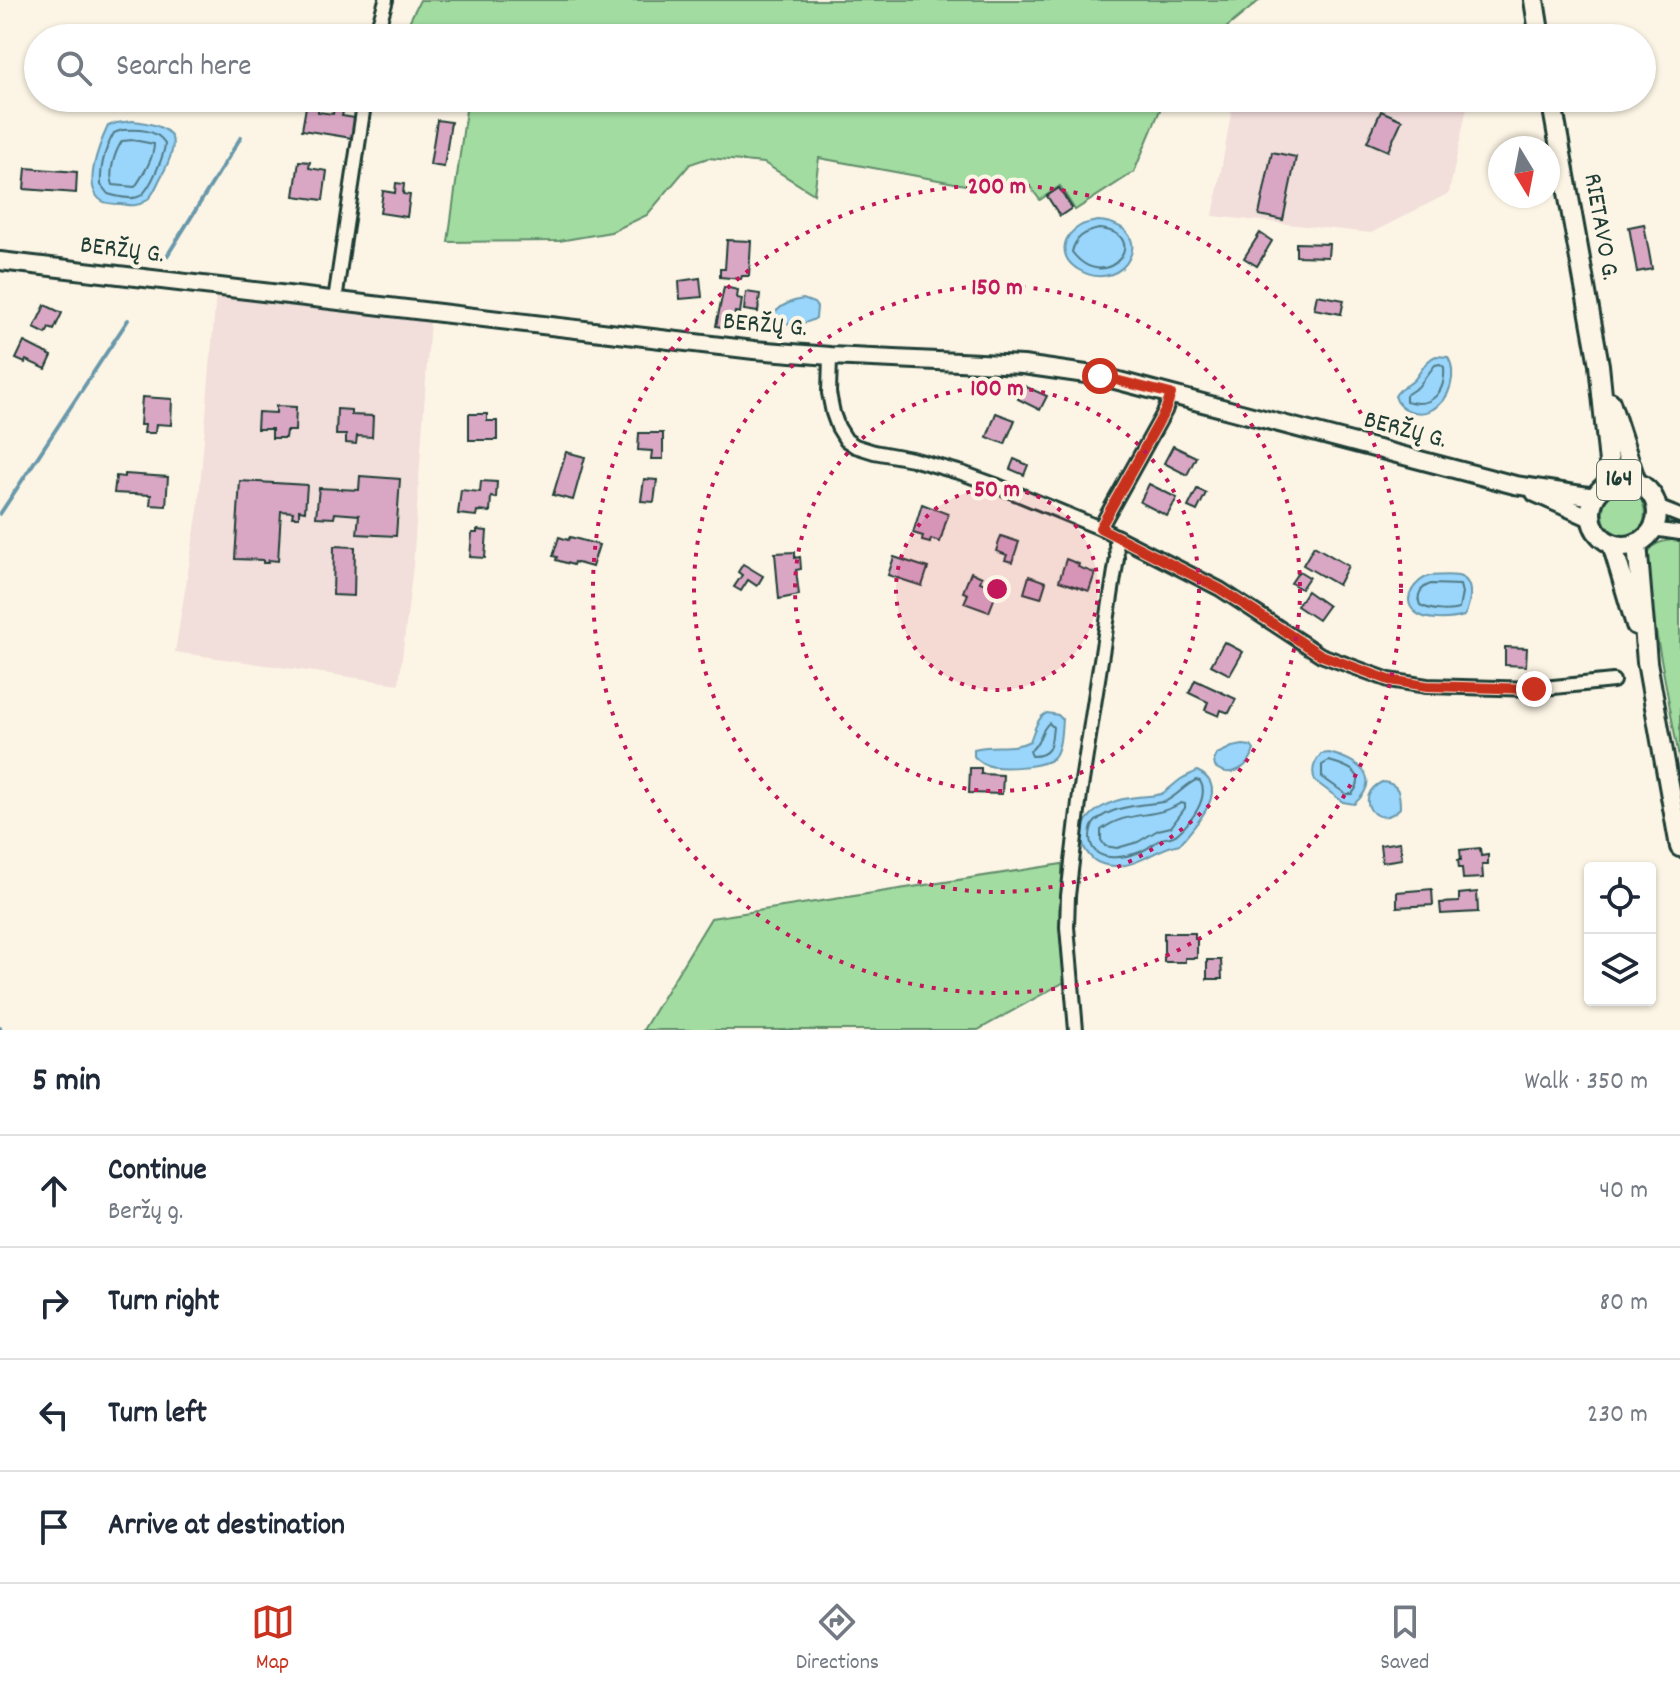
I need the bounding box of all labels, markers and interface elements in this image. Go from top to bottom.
search box [24,24,1656,112]
icon: search [52,46,96,90]
text: Search here [116,47,252,90]
north arrow [1488,136,1560,208]
text: 200 m [968,171,1026,205]
street label: RIETAVO G. [1572,171,1628,283]
street label: BERŽŲ G. [78,227,166,275]
text: 150 m [971,272,1023,306]
street label: BERŽŲ G. [721,304,809,348]
route start [1082,358,1118,394]
text: 100 m [970,373,1024,407]
street label: BERŽŲ G. [1359,402,1451,460]
road number: 164 [1597,460,1641,500]
text: 50 m [974,474,1020,508]
centre of rings [983,575,1011,603]
route end [1516,671,1552,707]
map controls [1584,862,1656,1006]
button: locate [1584,862,1656,934]
button: layers [1584,934,1656,1006]
text: 5 min [32,1058,101,1107]
text: Walk · 350 m [1525,1064,1648,1101]
text: Continue [108,1151,207,1194]
icon: ahead [32,1169,76,1213]
text: 40 m [1599,1173,1648,1210]
text: Beržų g. [108,1194,183,1231]
icon: right [32,1281,76,1325]
text: Turn right [108,1282,219,1325]
text: 80 m [1600,1285,1648,1322]
icon: left [32,1393,76,1437]
text: Turn left [108,1394,207,1437]
text: 230 m [1587,1397,1648,1434]
icon: arrive [32,1505,76,1549]
text: Arrive at destination [108,1506,345,1549]
tab: Map [251,1600,295,1679]
tab: Directions [796,1600,879,1679]
tab: Saved [1380,1600,1429,1679]

